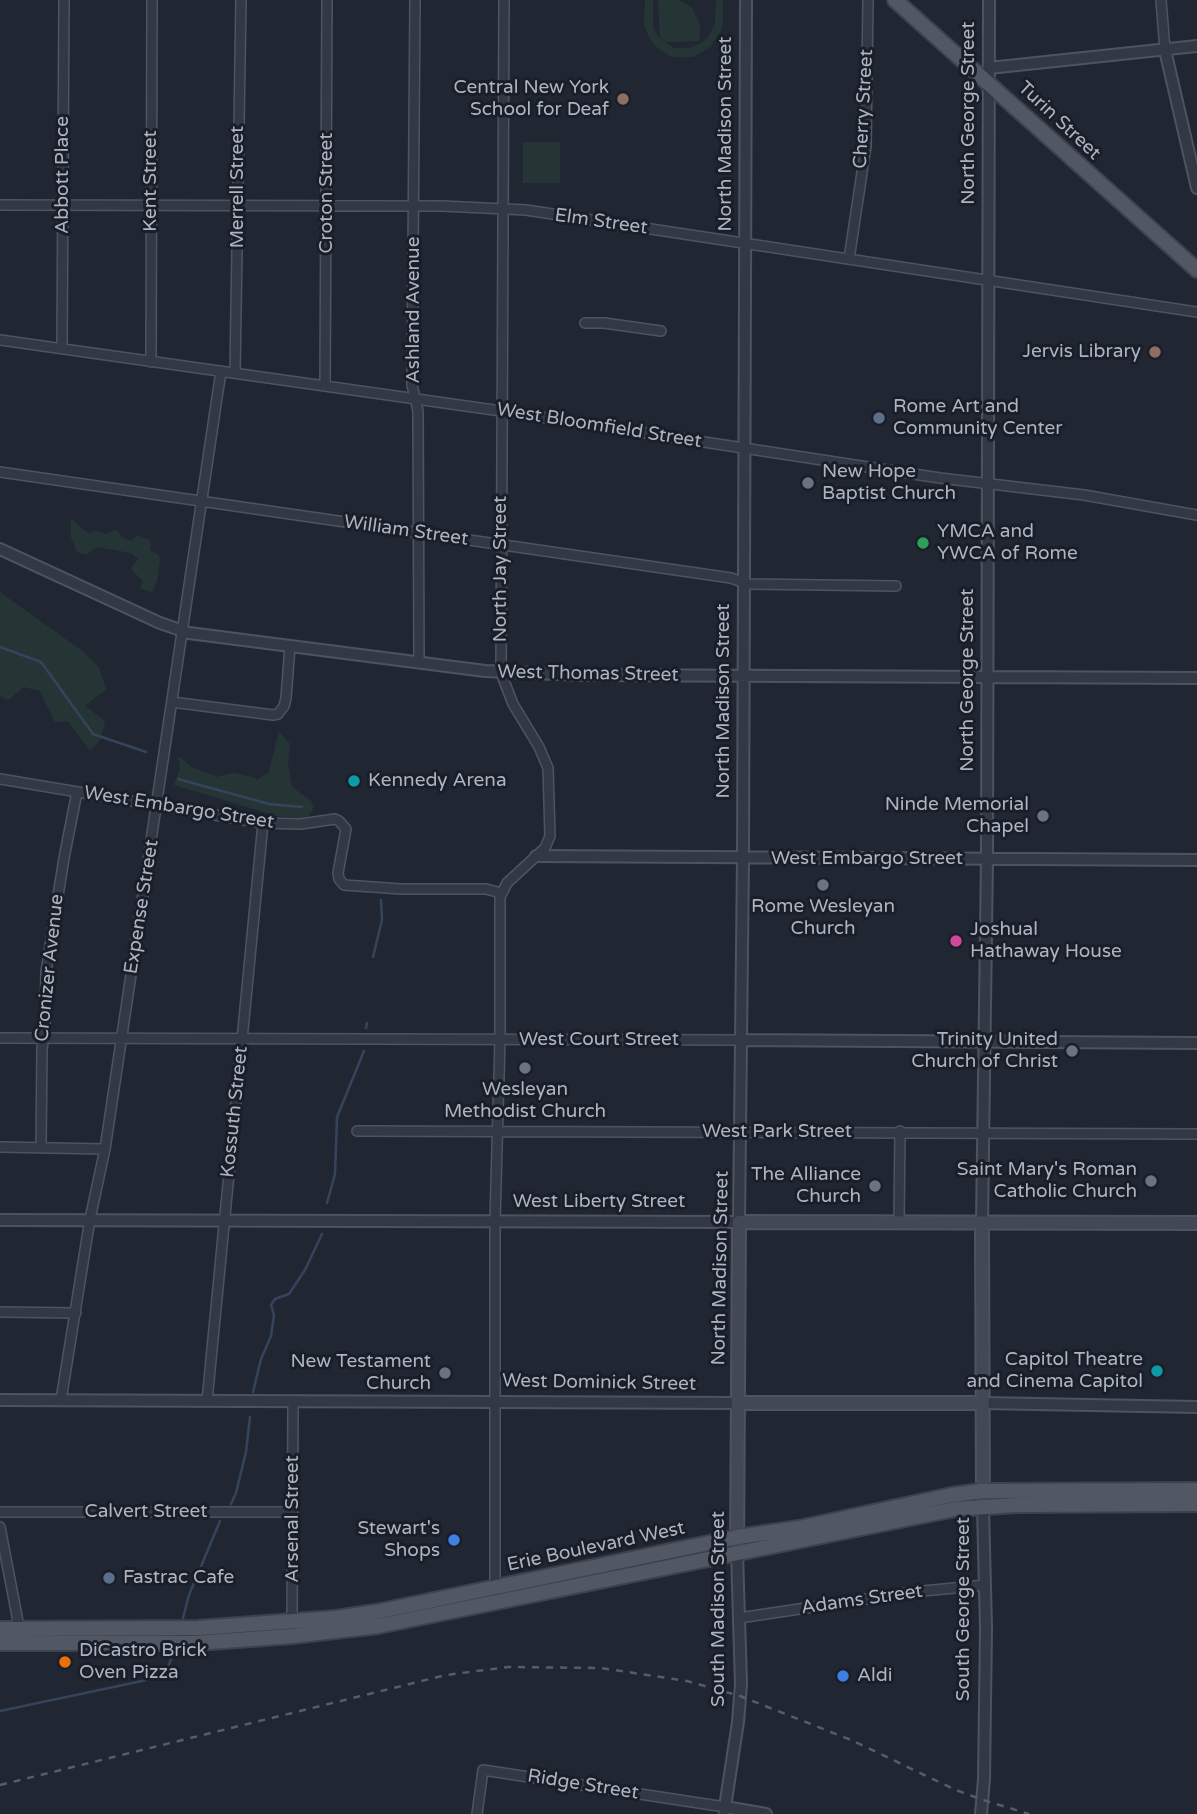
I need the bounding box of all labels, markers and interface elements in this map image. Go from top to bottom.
street label: North George Street [958,21,980,205]
street label: North Madison Street [715,37,737,231]
street label: Cherry Street [849,49,879,169]
place label: Central New York School for Deaf [454,77,609,121]
street label: Turin Street [1013,77,1105,165]
marker: Central New York School for Deaf [615,91,631,107]
street label: Abbott Place [52,116,74,234]
street label: Merrell Street [227,126,249,248]
street label: Kent Street [140,130,162,232]
street label: Croton Street [316,132,338,254]
street label: Elm Street [553,204,649,240]
street label: Ashland Avenue [403,237,425,383]
place label: Jervis Library [1022,341,1141,363]
marker: Jervis Library [1147,344,1163,360]
place label: Rome Art and Community Center [893,396,1063,440]
street label: West Bloomfield Street [495,399,703,453]
marker: Rome Art and Community Center [871,410,887,426]
place label: New Hope Baptist Church [822,461,956,505]
marker: New Hope Baptist Church [800,475,816,491]
street label: North Jay Street [490,496,512,642]
street label: William Street [342,511,470,551]
place label: YMCA and YWCA of Rome [937,521,1078,565]
marker: YMCA and YWCA of Rome [915,535,931,551]
street label: North George Street [957,588,979,772]
street label: North Madison Street [713,604,735,798]
street label: West Thomas Street [497,661,679,687]
place label: Kennedy Arena [368,770,507,792]
marker: Kennedy Arena [346,773,362,789]
street label: West Embargo Street [82,782,276,834]
place label: Ninde Memorial Chapel [885,794,1029,838]
marker: Ninde Memorial Chapel [1035,808,1051,824]
street label: Expense Street [120,838,164,976]
street label: West Embargo Street [771,848,963,870]
marker: Rome Wesleyan Church [815,877,831,893]
street label: Cronizer Avenue [31,893,69,1043]
place label: Rome Wesleyan Church [751,896,895,940]
place label: Joshual Hathaway House [970,919,1122,963]
marker: Joshual Hathaway House [948,933,964,949]
street label: West Court Street [519,1029,679,1051]
place label: Trinity United Church of Christ [911,1029,1058,1073]
marker: Trinity United Church of Christ [1064,1043,1080,1059]
street label: Kossuth Street [217,1045,253,1179]
marker: Wesleyan Methodist Church [517,1060,533,1076]
place label: Wesleyan Methodist Church [444,1079,606,1123]
street label: West Park Street [702,1121,852,1143]
place label: Saint Mary's Roman Catholic Church [957,1159,1137,1203]
place label: The Alliance Church [751,1164,861,1208]
street label: North Madison Street [708,1170,734,1366]
marker: Saint Mary's Roman Catholic Church [1143,1173,1159,1189]
marker: The Alliance Church [867,1178,883,1194]
street label: West Liberty Street [513,1191,685,1213]
place label: Capitol Theatre and Cinema Capitol [966,1349,1143,1393]
place label: New Testament Church [290,1351,431,1395]
marker: Capitol Theatre and Cinema Capitol [1149,1363,1165,1379]
marker: New Testament Church [437,1365,453,1381]
street label: West Dominick Street [502,1370,696,1396]
street label: Arsenal Street [282,1455,304,1583]
street label: Calvert Street [84,1501,208,1523]
street label: South Madison Street [708,1511,730,1707]
street label: Erie Boulevard West [505,1517,687,1577]
street label: South George Street [953,1517,975,1701]
place label: Stewart's Shops [357,1518,440,1562]
marker: Stewart's Shops [446,1532,462,1548]
place label: Fastrac Cafe [123,1567,234,1589]
marker: Fastrac Cafe [101,1570,117,1586]
street label: Adams Street [800,1580,924,1620]
place label: DiCastro Brick Oven Pizza [79,1640,207,1684]
marker: DiCastro Brick Oven Pizza [57,1654,73,1670]
place label: Aldi [857,1665,893,1687]
marker: Aldi [835,1668,851,1684]
street label: Ridge Street [526,1765,640,1805]

